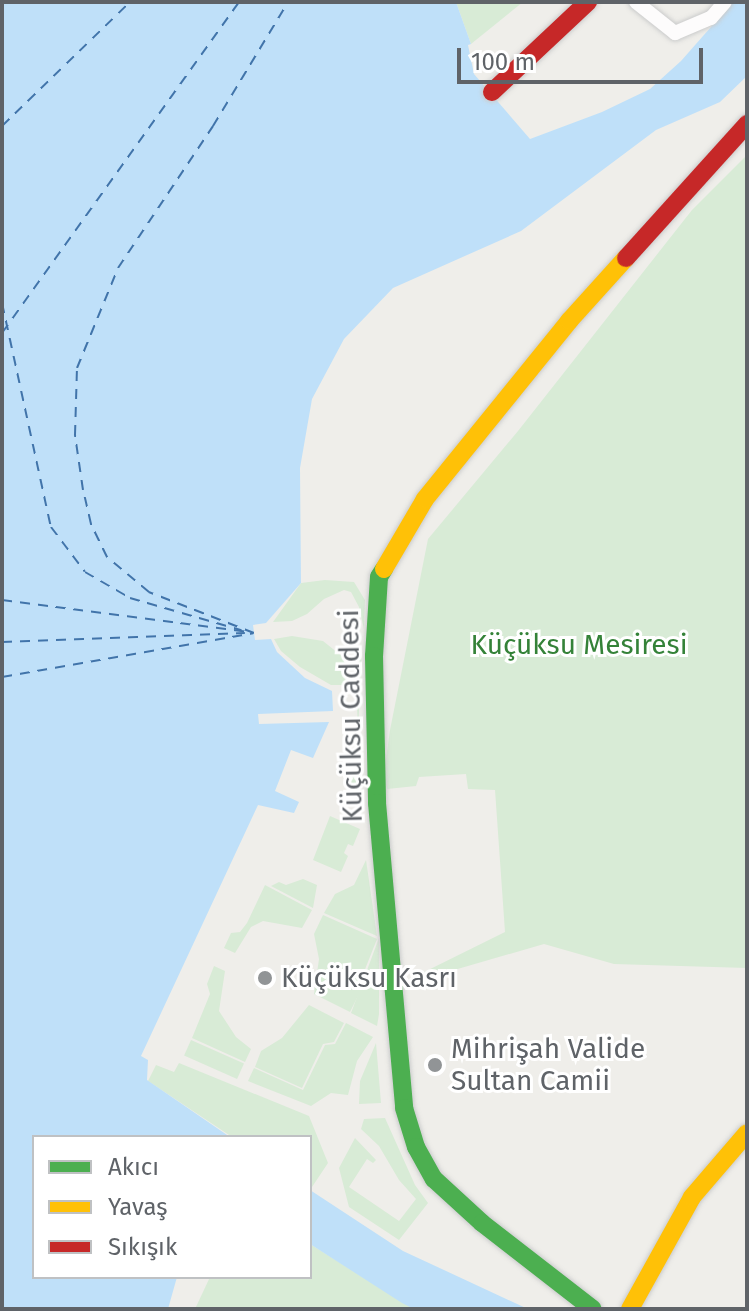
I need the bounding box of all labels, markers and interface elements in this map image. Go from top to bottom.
scale bar [461,32,707,82]
text: 100 m [471,48,535,76]
street label: Küçüksu Caddesi [332,609,370,823]
park label: Küçüksu Mesiresi [470,628,688,662]
place label: Küçüksu Kasrı [281,961,457,995]
marker: Küçüksu Kasrı [256,969,274,987]
place label: Mihrişah Valide Sultan Camii [451,1032,645,1098]
marker: Mihrişah Valide Sultan Camii [426,1056,444,1074]
legend [32,1135,312,1279]
text: Akıcı [108,1153,159,1181]
text: Yavaş [108,1193,167,1221]
text: Sıkışık [108,1233,177,1261]

